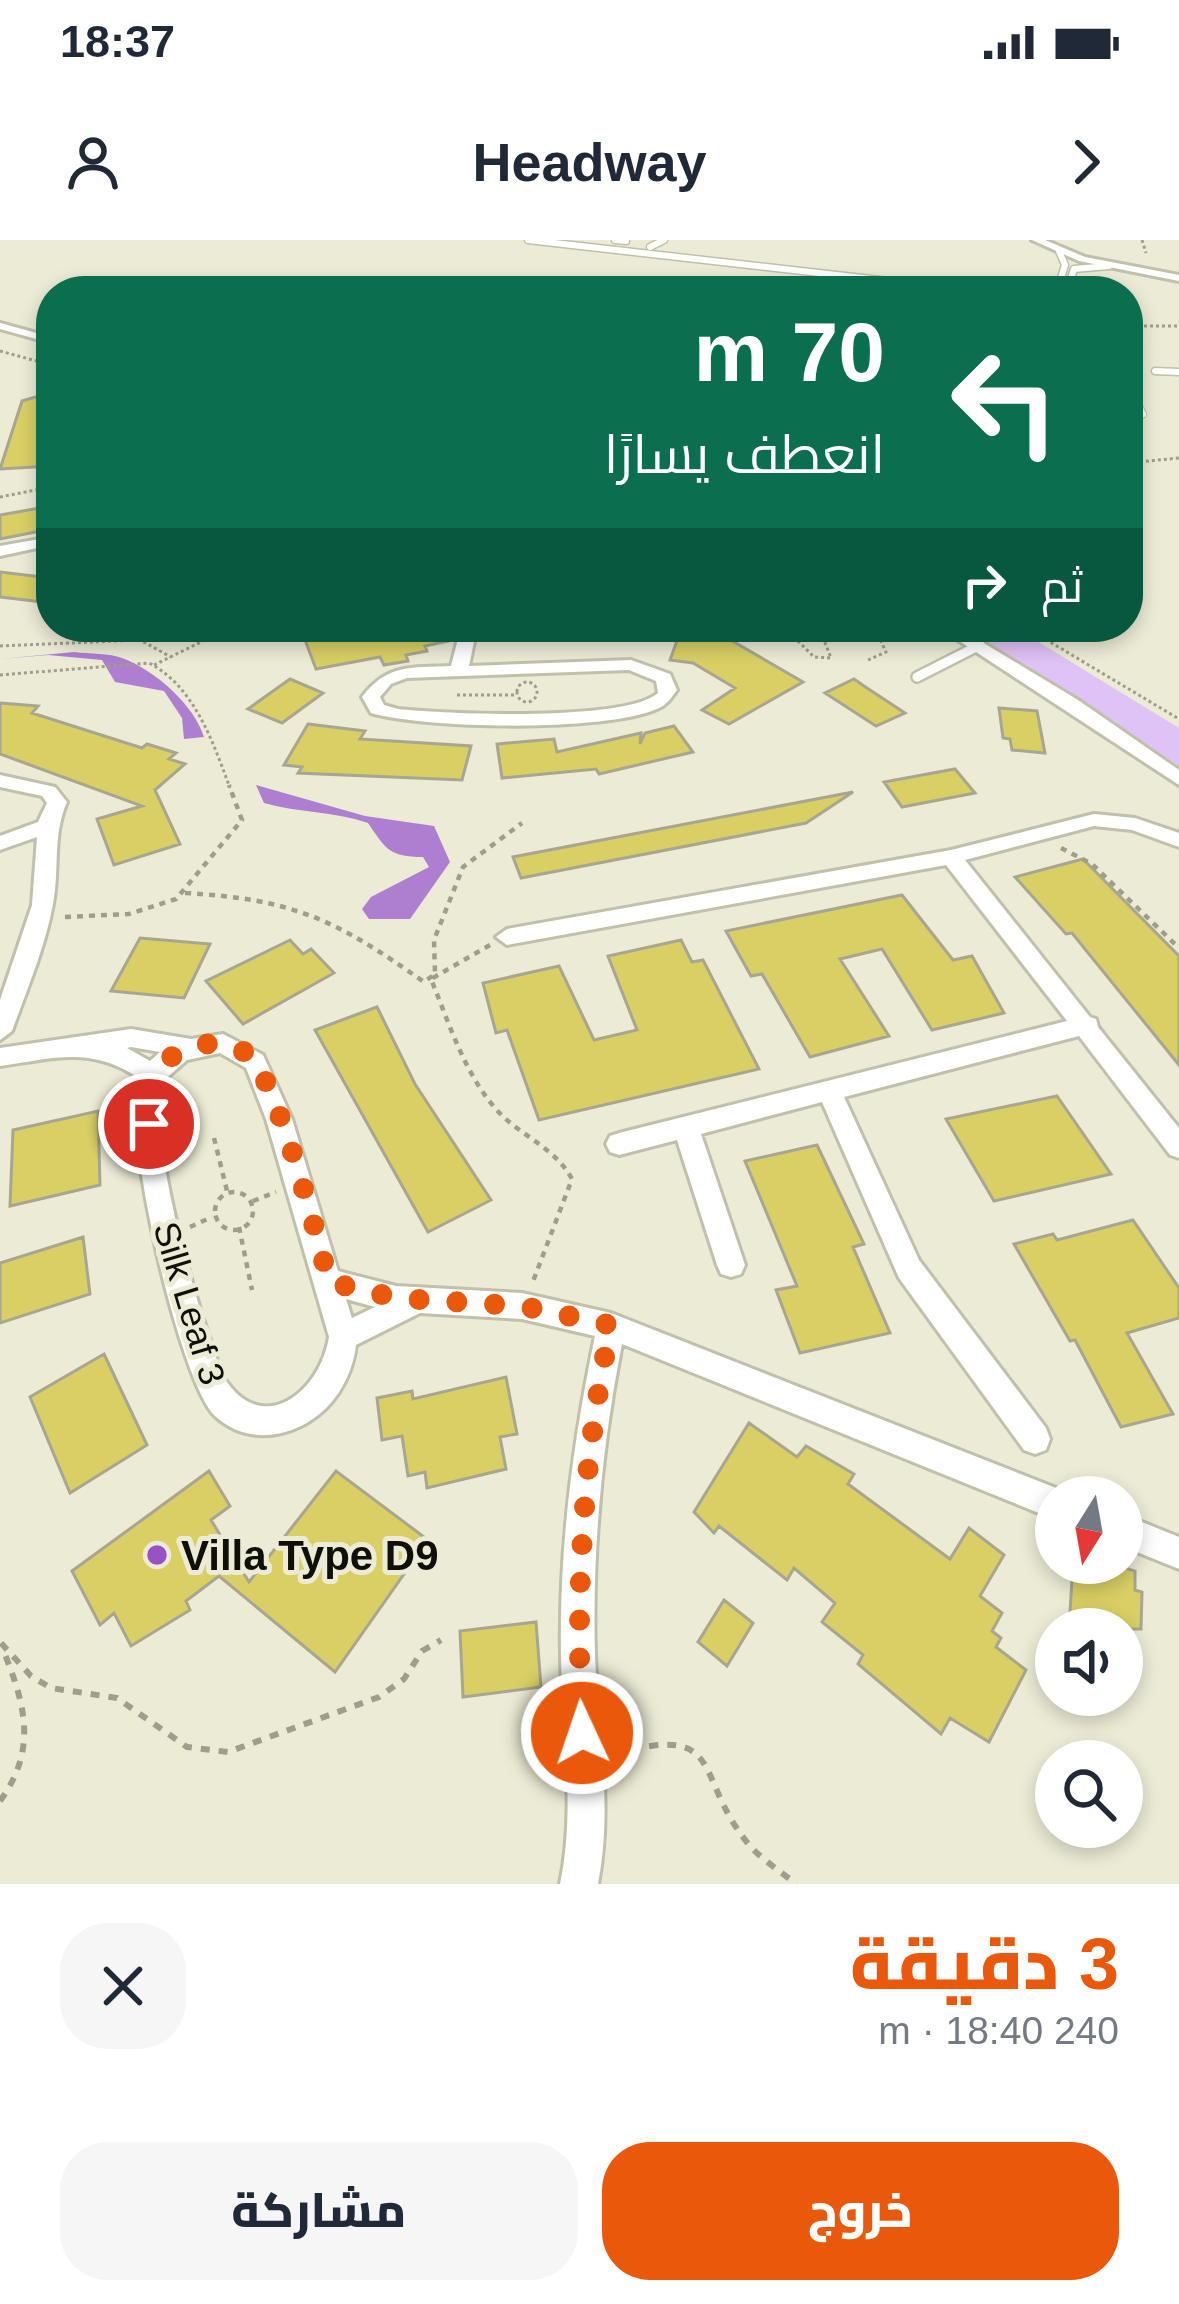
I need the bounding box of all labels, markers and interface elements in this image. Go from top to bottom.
text: 18:37 [60,16,175,67]
icon: person [60,129,126,195]
icon: forward [1053,129,1119,195]
text: Headway [472,132,707,192]
text: 70 m [694,305,885,399]
icon: left [927,324,1083,480]
text: انعطف يسارًا [604,424,885,484]
icon: right [951,552,1017,618]
text: ثم [1041,561,1083,612]
pin [98,1073,200,1175]
icon: arrive [116,1091,182,1157]
street label: Silk Leaf 3 [145,1217,234,1390]
north arrow [1035,1476,1143,1584]
map controls [1035,1476,1143,1848]
place label: Villa Type D9 [181,1532,439,1579]
marker: Villa Type D9 [144,1542,170,1568]
button: sound [1035,1608,1143,1716]
position arrow [519,1670,645,1796]
button: search [1035,1740,1143,1848]
button: close [60,1923,186,2049]
text: 3 دقيقة [850,1924,1119,2004]
text: 240 m · 18:40 [878,2009,1119,2052]
button: مشاركة [60,2142,578,2280]
button: خروج [602,2142,1119,2280]

